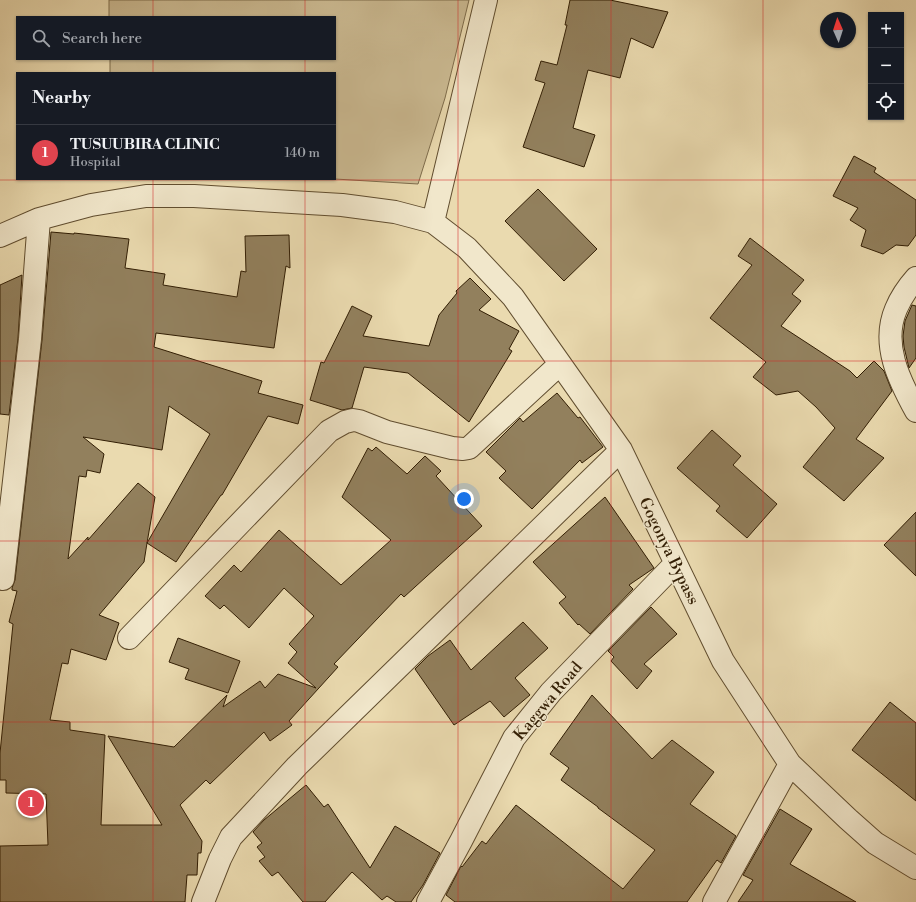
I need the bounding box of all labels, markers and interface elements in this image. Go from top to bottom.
north arrow [820,12,856,48]
map controls [868,12,904,120]
button: + [868,12,904,48]
search box [16,16,336,60]
icon: search [30,27,52,49]
text: Search here [62,29,142,48]
button: − [868,48,904,84]
button: locate [868,84,904,120]
text: Nearby [32,87,91,109]
text: TUSUUBIRA CLINIC [70,135,220,154]
text: 1 [42,145,48,161]
text: 140 m [284,145,320,161]
text: Hospital [70,154,120,170]
your location [454,489,474,509]
street label: Gogonya Bypass [634,494,704,608]
street label: Kaggwa Road [509,658,587,744]
pin: 1 [18,788,44,818]

